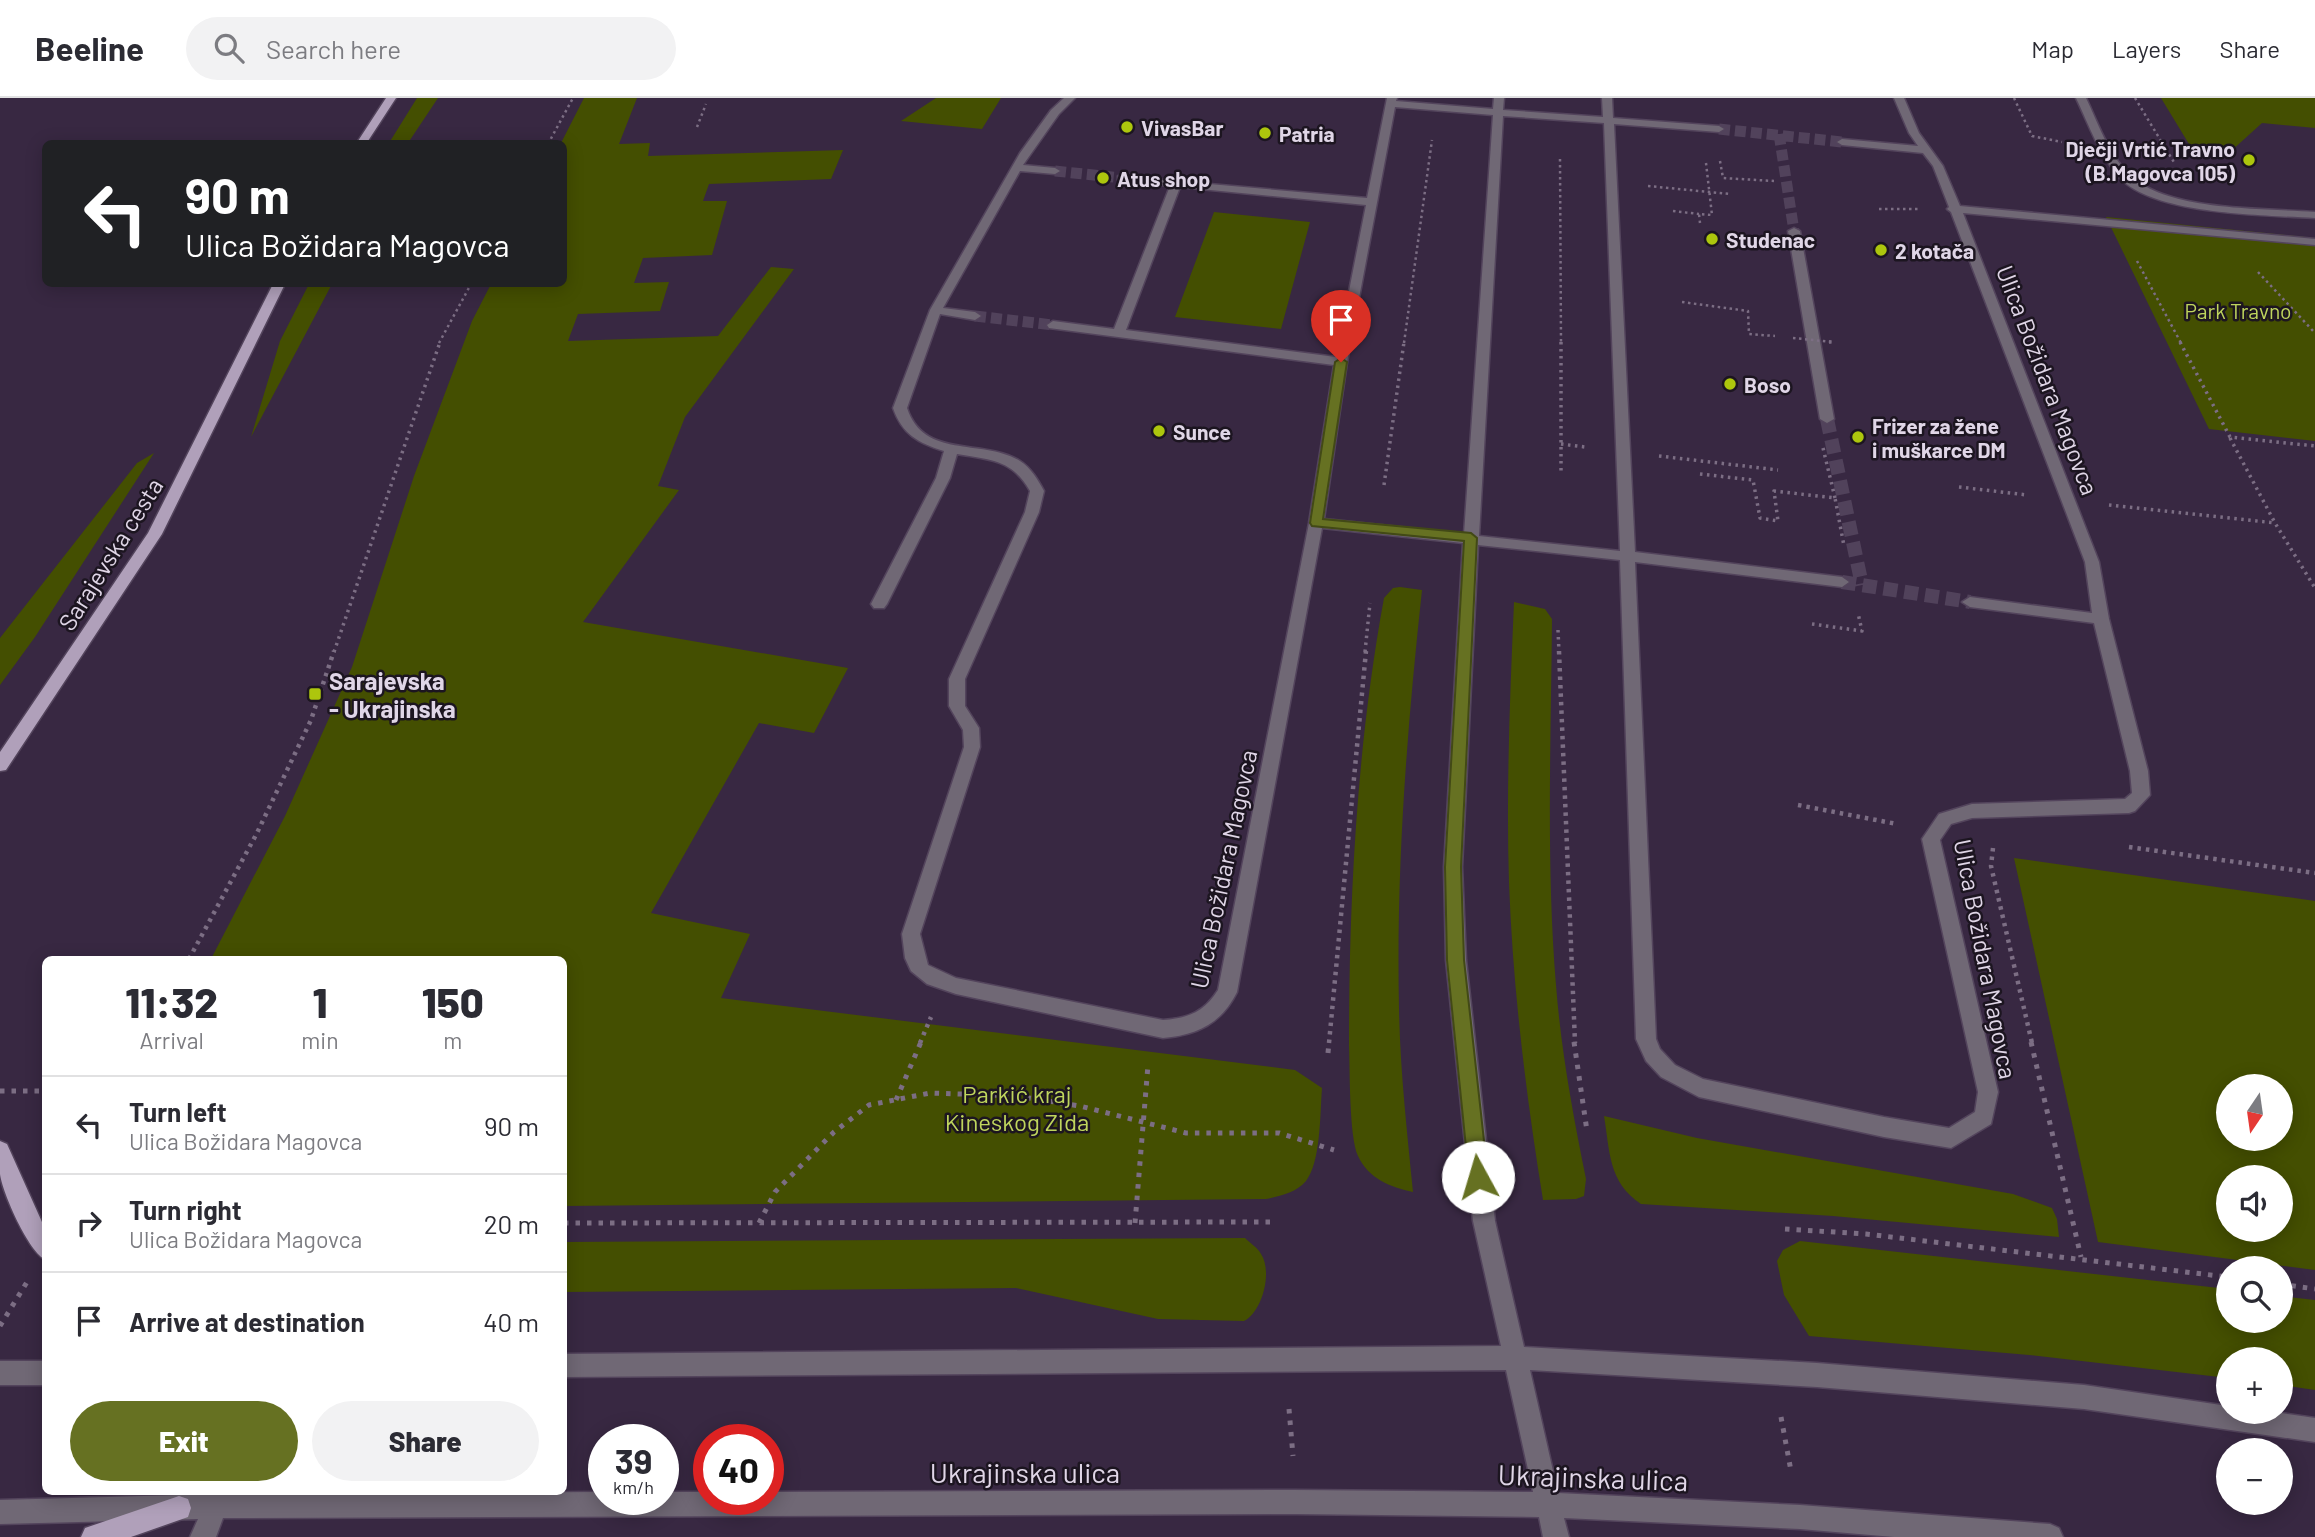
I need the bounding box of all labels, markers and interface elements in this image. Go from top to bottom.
search box [186,17,676,80]
text: Beeline [35,28,144,68]
icon: search [210,29,248,67]
text: Search here [266,33,401,64]
text: Map [2031,34,2074,63]
text: Layers [2112,34,2181,63]
text: Share [2219,34,2280,63]
place label: VivasBar [1141,115,1224,140]
marker: VivasBar [1119,119,1135,135]
place label: Patria [1279,121,1335,146]
marker: Patria [1257,125,1273,141]
place label: Dječji Vrtić Travno (B.Magovca 105) [2066,136,2236,185]
marker: Dječji Vrtić Travno (B.Magovca 105) [2241,152,2257,168]
text: 90 m [185,165,290,224]
place label: Atus shop [1117,166,1210,191]
icon: left [70,168,161,259]
marker: Atus shop [1095,170,1111,186]
text: Ulica Božidara Magovca [185,225,510,263]
place label: Studenac [1726,227,1815,252]
marker: Studenac [1704,231,1720,247]
place label: 2 kotača [1895,238,1974,263]
marker: 2 kotača [1873,242,1889,258]
street label: Ulica Božidara Magovca [1991,261,2105,499]
pin [1311,290,1371,362]
park label: Park Travno [2184,298,2292,323]
icon: arrive [1322,301,1360,339]
place label: Boso [1744,372,1791,397]
marker: Boso [1722,376,1738,392]
place label: Frizer za žene i muškarce DM [1872,413,2006,462]
place label: Sunce [1173,419,1231,444]
marker: Sunce [1151,423,1167,439]
marker: Frizer za žene i muškarce DM [1850,429,1866,445]
street label: Sarajevska cesta [52,472,168,636]
place label: Sarajevska - Ukrajinska [329,666,456,723]
marker: Sarajevska - Ukrajinska [307,686,323,702]
street label: Ulica Božidara Magovca [1184,747,1262,991]
street label: Ulica Božidara Magovca [1949,837,2023,1081]
text: 11:32 [125,976,218,1026]
text: 1 [312,976,327,1026]
text: 150 [422,976,484,1026]
text: Arrival [139,1026,204,1054]
text: min [301,1026,339,1054]
text: m [443,1026,462,1054]
north arrow [2216,1074,2292,1152]
map controls [2216,1074,2293,1515]
park label: Parkić kraj Kineskog Zida [945,1079,1089,1136]
text: Turn left [129,1096,227,1127]
icon: left [70,1106,108,1144]
text: 90 m [484,1110,539,1141]
text: Ulica Božidara Magovca [129,1127,362,1155]
position arrow [1441,1140,1515,1214]
button: sound [2216,1165,2293,1242]
text: Turn right [129,1194,242,1225]
icon: right [70,1204,108,1242]
text: 20 m [484,1208,539,1239]
text: Ulica Božidara Magovca [129,1225,362,1253]
button: search [2216,1256,2293,1333]
icon: arrive [70,1302,108,1340]
text: Arrive at destination [129,1306,365,1337]
text: 40 m [483,1306,539,1337]
button: + [2216,1347,2293,1424]
button: Exit [70,1401,298,1481]
button: Share [312,1401,539,1481]
speed limit sign: 40 [693,1424,784,1515]
button: − [2216,1438,2293,1515]
text: 39 [615,1439,652,1481]
street label: Ukrajinska ulica [930,1455,1120,1489]
street label: Ukrajinska ulica [1497,1457,1689,1497]
text: km/h [613,1476,654,1498]

